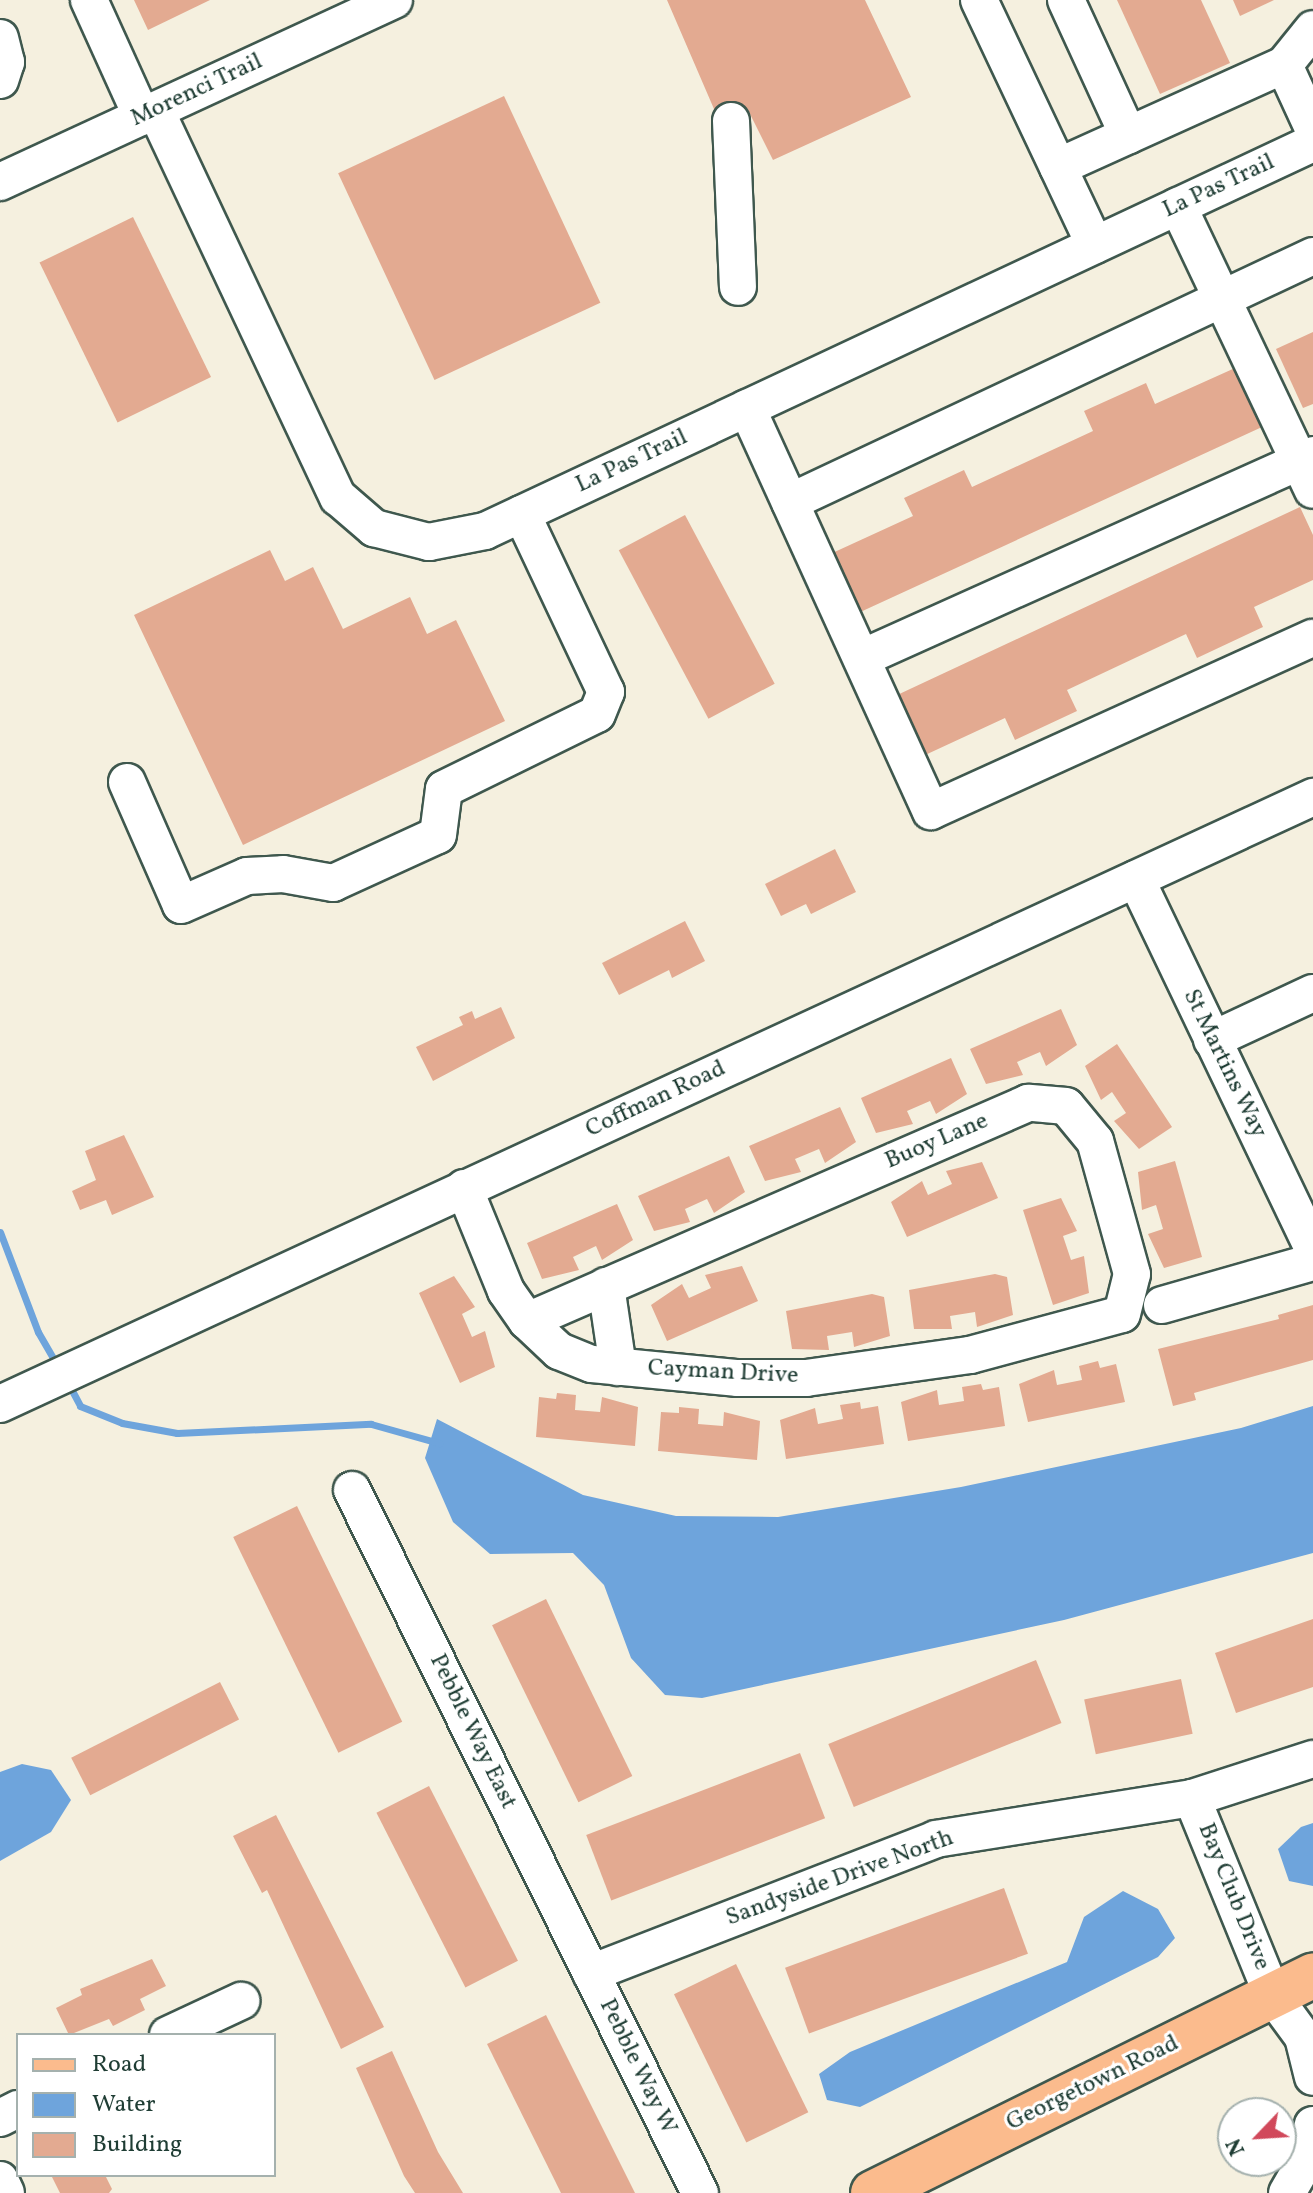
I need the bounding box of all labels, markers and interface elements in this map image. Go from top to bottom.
street label: Morenci Trail [126,48,268,134]
street label: La Pas Trail [1158,148,1280,226]
street label: La Pas Trail [571,423,693,501]
street label: St Martins Way [1175,985,1273,1143]
street label: Coffman Road [582,1055,730,1145]
street label: Buoy Lane [881,1107,993,1177]
street label: Cayman Drive [647,1355,799,1391]
street label: Pebble Way East [422,1649,522,1815]
street label: Bay Club Drive [1190,1819,1276,1975]
street label: Sandyside Drive North [722,1824,958,1934]
street label: Pebble Way W [591,1994,683,2140]
street label: Georgetown Road [1002,2030,1184,2138]
legend [16,2033,276,2177]
text: Road [92,2048,146,2082]
text: Water [92,2088,156,2122]
north arrow [1217,2097,1297,2177]
text: Building [92,2128,182,2162]
text: N [1219,2133,1254,2160]

